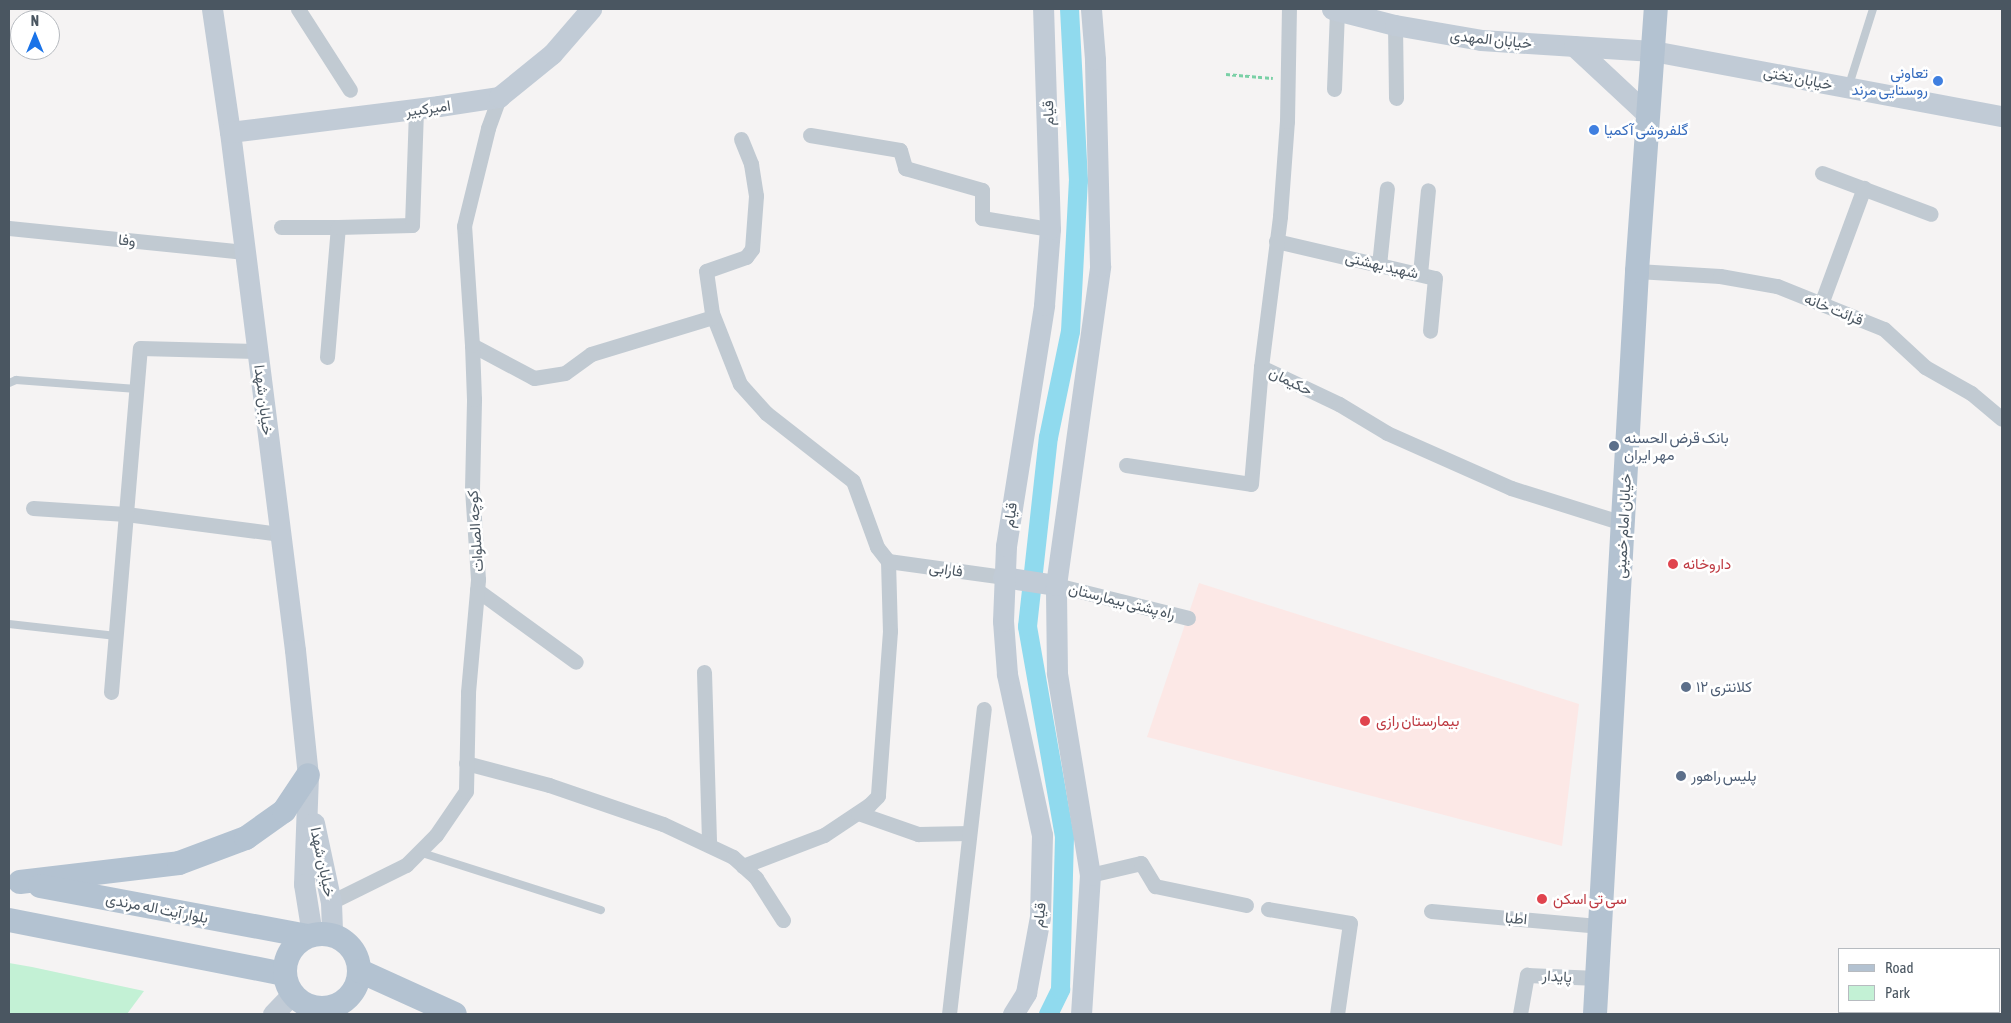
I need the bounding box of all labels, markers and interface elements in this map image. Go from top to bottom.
north arrow [10,10,60,60]
text: N [31,13,39,29]
street label: خیابان المهدی [1449,26,1533,52]
street label: خیابان تختی [1762,62,1834,94]
place label: تعاونی روستایی مرند [1851,63,1928,98]
marker: تعاونی روستایی مرند [1932,75,1944,87]
street label: امیرکبیر [404,96,452,120]
street label: قیام [1039,100,1057,126]
place label: گلفروشی آکمیا [1604,121,1688,139]
marker: گلفروشی آکمیا [1588,124,1600,136]
street label: وفا [117,230,137,250]
street label: شهید بهشتی [1344,248,1420,282]
street label: قرائت خانه [1802,289,1866,329]
street label: حکیمان [1266,363,1316,399]
street label: خیابان شهدا [251,364,277,436]
place label: بانک قرض الحسنه مهر ایران [1624,428,1729,463]
marker: بانک قرض الحسنه مهر ایران [1608,440,1620,452]
street label: خیابان امام خمینی [1611,473,1635,579]
street label: کوچه الصلوات [463,489,487,573]
street label: قیام [999,501,1021,529]
place label: داروخانه [1683,555,1731,573]
street label: فارابی [928,558,964,580]
marker: داروخانه [1667,558,1679,570]
street label: راه پشتی بیمارستان [1067,579,1177,623]
place label: کلانتری ۱۲ [1696,678,1752,696]
marker: کلانتری ۱۲ [1680,681,1692,693]
place label: بیمارستان رازی [1376,712,1459,730]
marker: بیمارستان رازی [1358,714,1372,728]
place label: پلیس راهور [1691,767,1756,785]
marker: پلیس راهور [1675,770,1687,782]
street label: خیابان شهدا [307,826,339,898]
street label: بلوار آیت اله مرندی [104,889,210,927]
place label: سی تی اسکن [1553,890,1627,908]
marker: سی تی اسکن [1535,892,1549,906]
street label: قیام [1029,902,1049,928]
street label: اطبا [1504,908,1528,928]
legend [1838,948,2001,1013]
text: Road [1885,959,1914,976]
street label: پایدار [1542,966,1572,986]
text: Park [1885,984,1910,1001]

